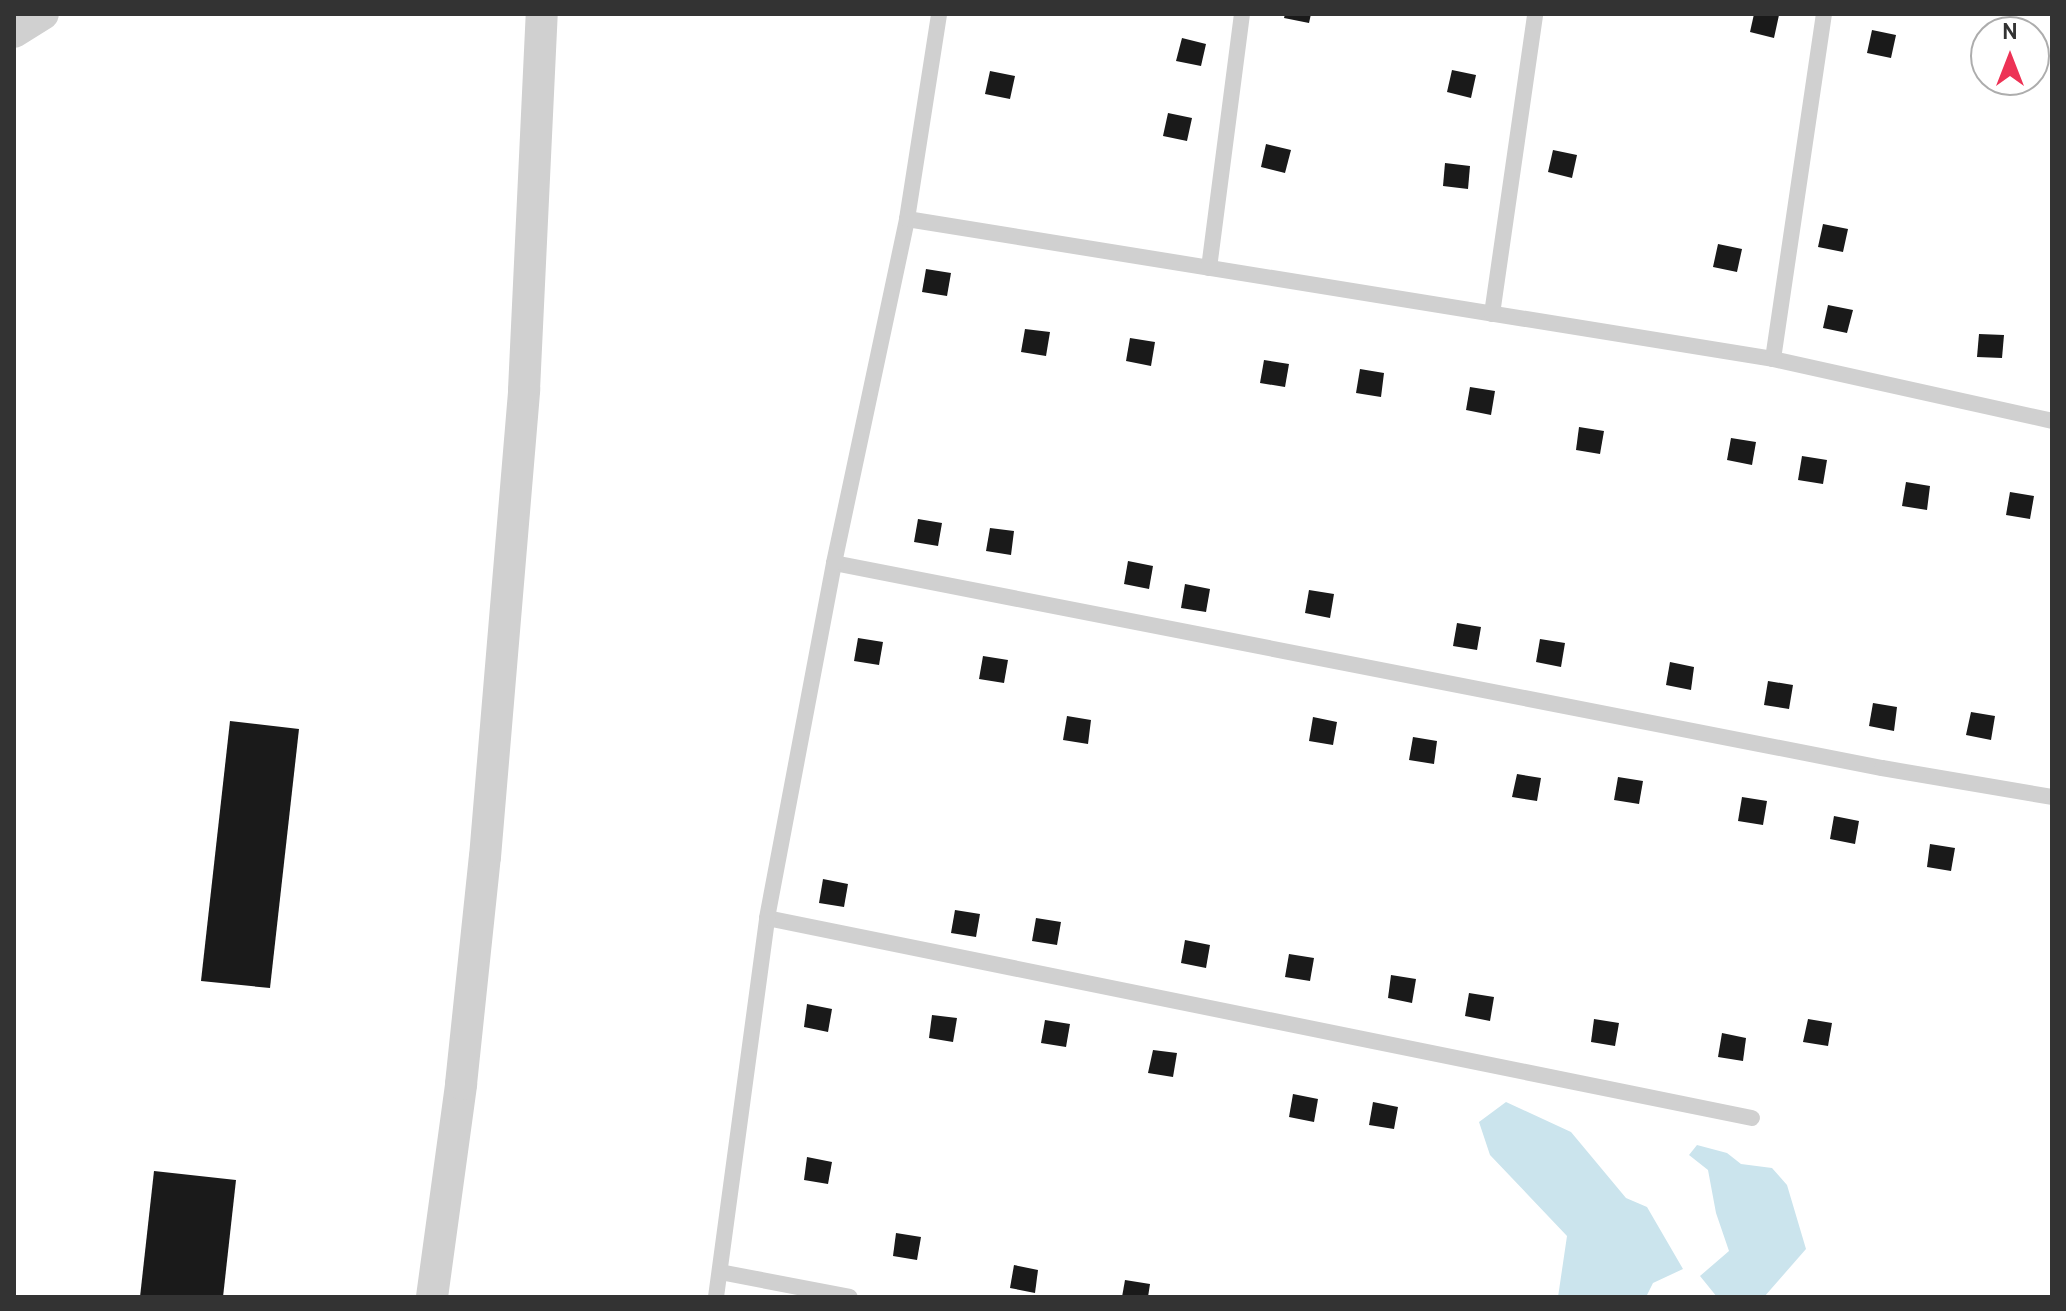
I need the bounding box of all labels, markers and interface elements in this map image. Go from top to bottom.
north arrow [1970,16,2050,96]
text: N [2002,20,2018,47]

